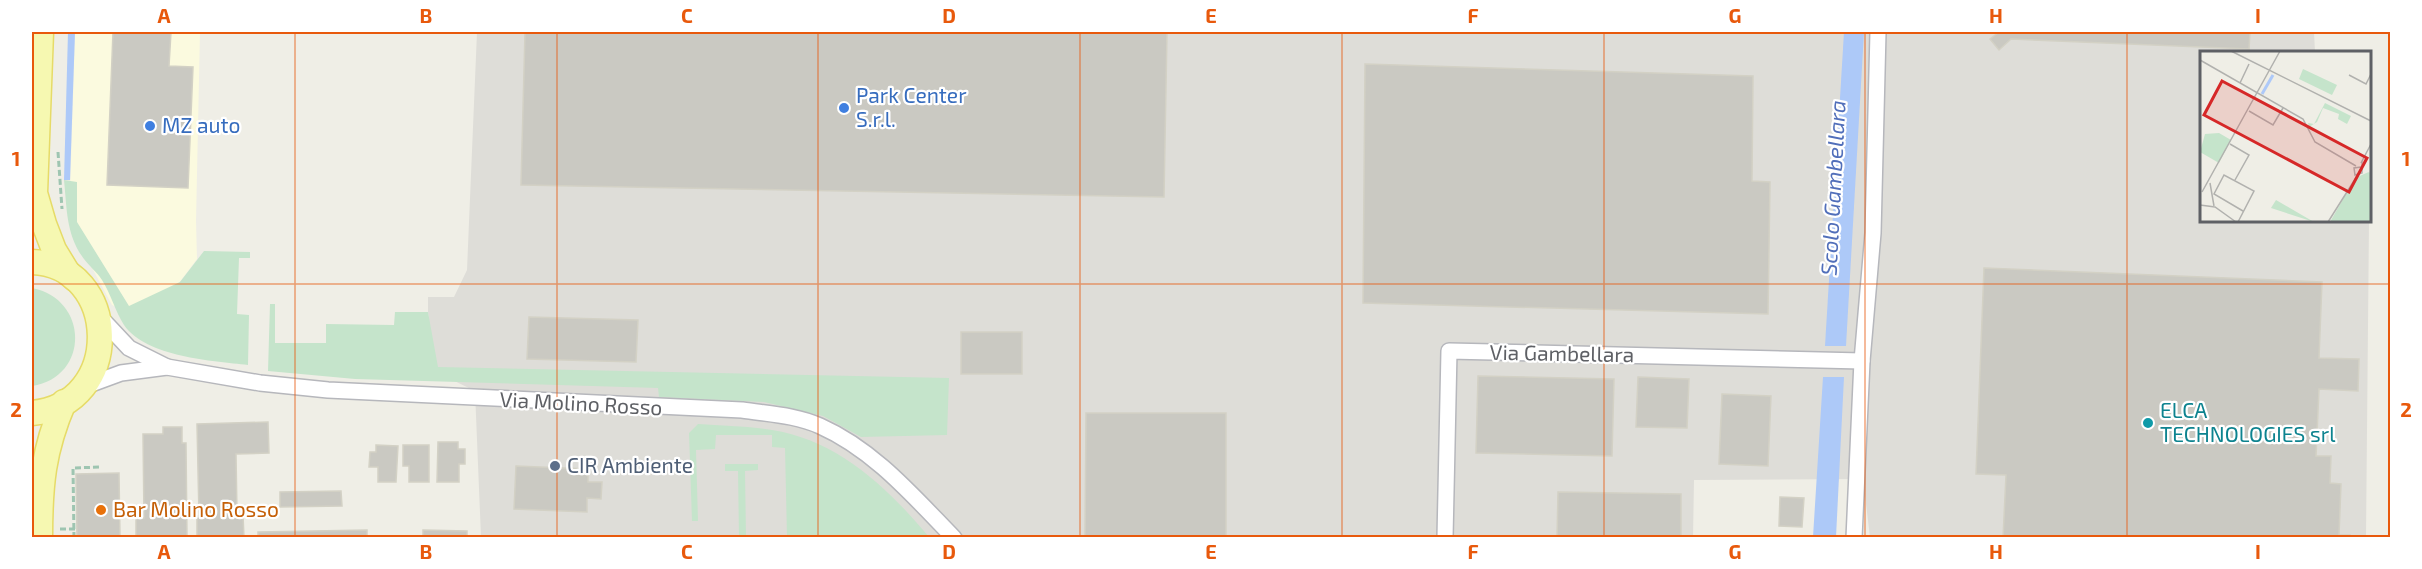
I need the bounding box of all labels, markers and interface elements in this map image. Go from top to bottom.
text: A [157,3,171,27]
text: B [420,3,432,27]
text: C [681,3,693,27]
text: D [942,3,956,27]
text: E [1205,3,1217,27]
text: F [1467,3,1479,27]
text: G [1729,3,1741,27]
text: H [1989,3,2003,27]
text: I [2255,3,2261,27]
inset map [2200,51,2371,222]
place label: Park Center S.r.l. [856,82,967,131]
water label: Scolo Gambellara [1814,100,1850,276]
marker: Park Center S.r.l. [837,101,851,115]
place label: MZ auto [162,112,240,137]
marker: MZ auto [143,119,157,133]
text: 1 [12,146,20,170]
text: 1 [2402,146,2410,170]
street label: Via Gambellara [1490,339,1634,366]
street label: Via Molino Rosso [499,386,663,419]
text: 2 [10,397,22,421]
place label: ELCA TECHNOLOGIES srl [2160,397,2336,446]
text: 2 [2400,397,2412,421]
marker: ELCA TECHNOLOGIES srl [2141,416,2155,430]
place label: CIR Ambiente [567,452,693,477]
marker: CIR Ambiente [548,459,562,473]
place label: Bar Molino Rosso [113,496,279,521]
marker: Bar Molino Rosso [94,503,108,517]
text: A [157,539,171,563]
text: B [420,539,432,563]
text: C [681,539,693,563]
text: D [942,539,956,563]
text: E [1205,539,1217,563]
text: F [1467,539,1479,563]
text: G [1729,539,1741,563]
text: H [1989,539,2003,563]
text: I [2255,539,2261,563]

